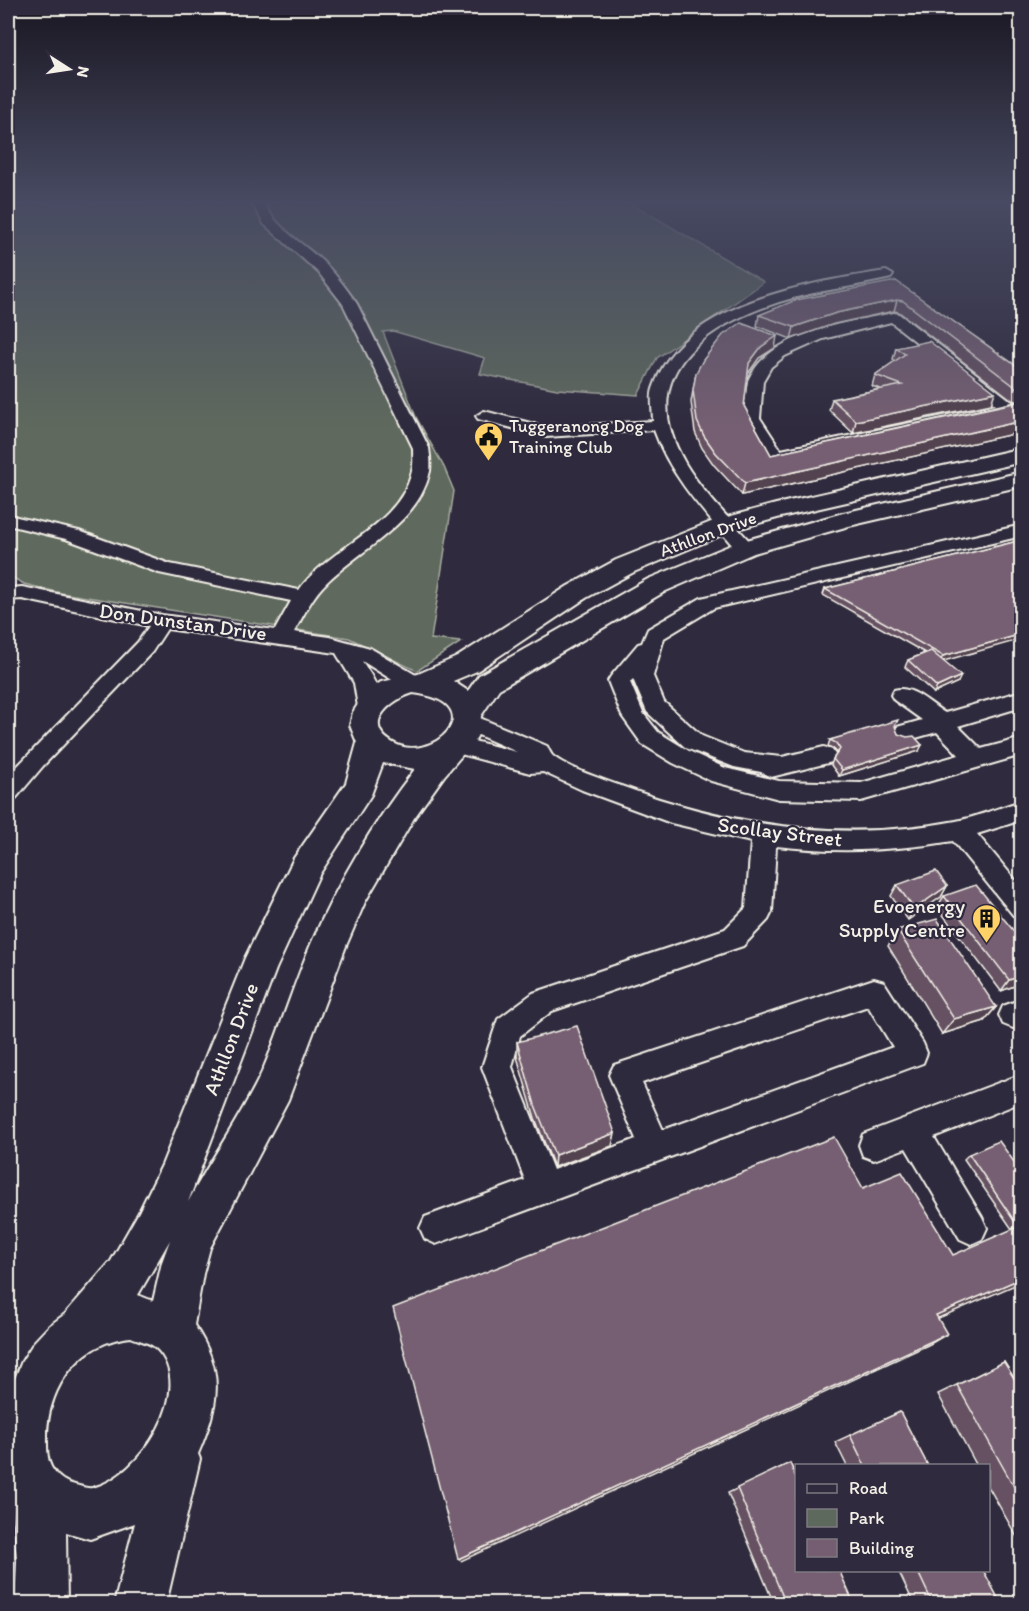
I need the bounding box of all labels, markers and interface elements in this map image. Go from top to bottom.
north arrow [39,39,99,99]
text: N [73,65,94,79]
place label: Tuggeranong Dog Training Club [509,415,644,458]
public building icon: Tuggeranong Dog Training Club [472,420,504,462]
street label: Athllon Drive [657,506,759,562]
street label: Don Dunstan Drive [98,597,268,646]
street label: Scollay Street [716,811,844,852]
place label: Evoenergy Supply Centre [839,893,965,942]
building icon: Evoenergy Supply Centre [970,902,1002,944]
street label: Athllon Drive [198,979,263,1098]
legend [795,1464,990,1572]
text: Road [849,1477,888,1499]
text: Park [849,1507,884,1529]
text: Building [849,1537,915,1559]

